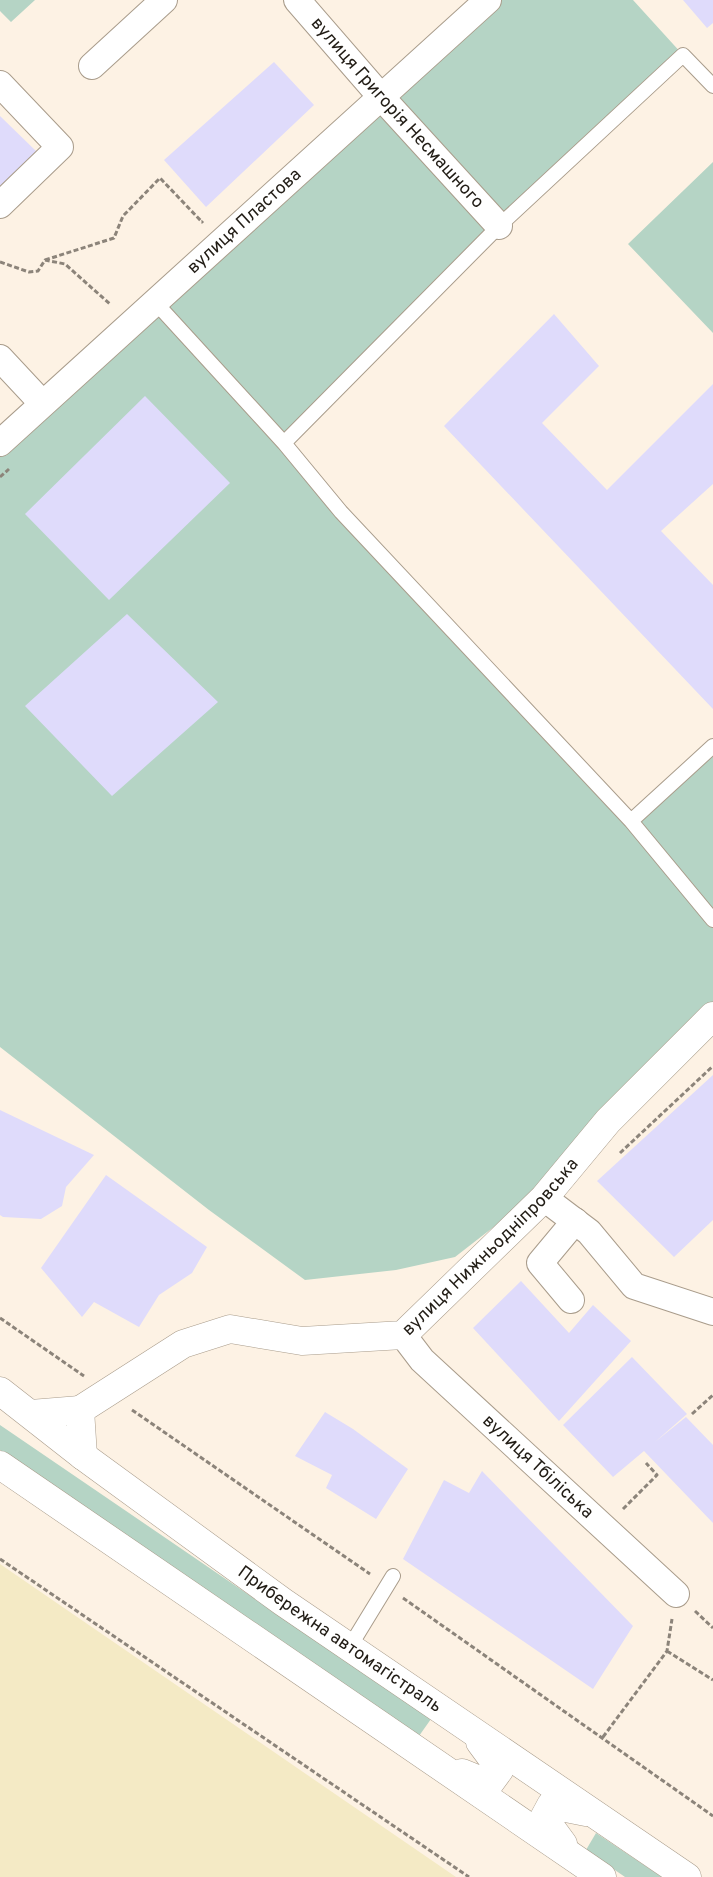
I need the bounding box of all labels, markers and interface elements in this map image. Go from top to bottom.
street label: вулиця Григорія Несмашного [306,12,489,213]
street label: вулиця Пластова [182,163,306,279]
street label: вулиця Нижньодніпровська [397,1153,584,1341]
street label: вулиця Тбіліська [477,1410,598,1524]
street label: Прибережна автомагістраль [233,1561,446,1718]

